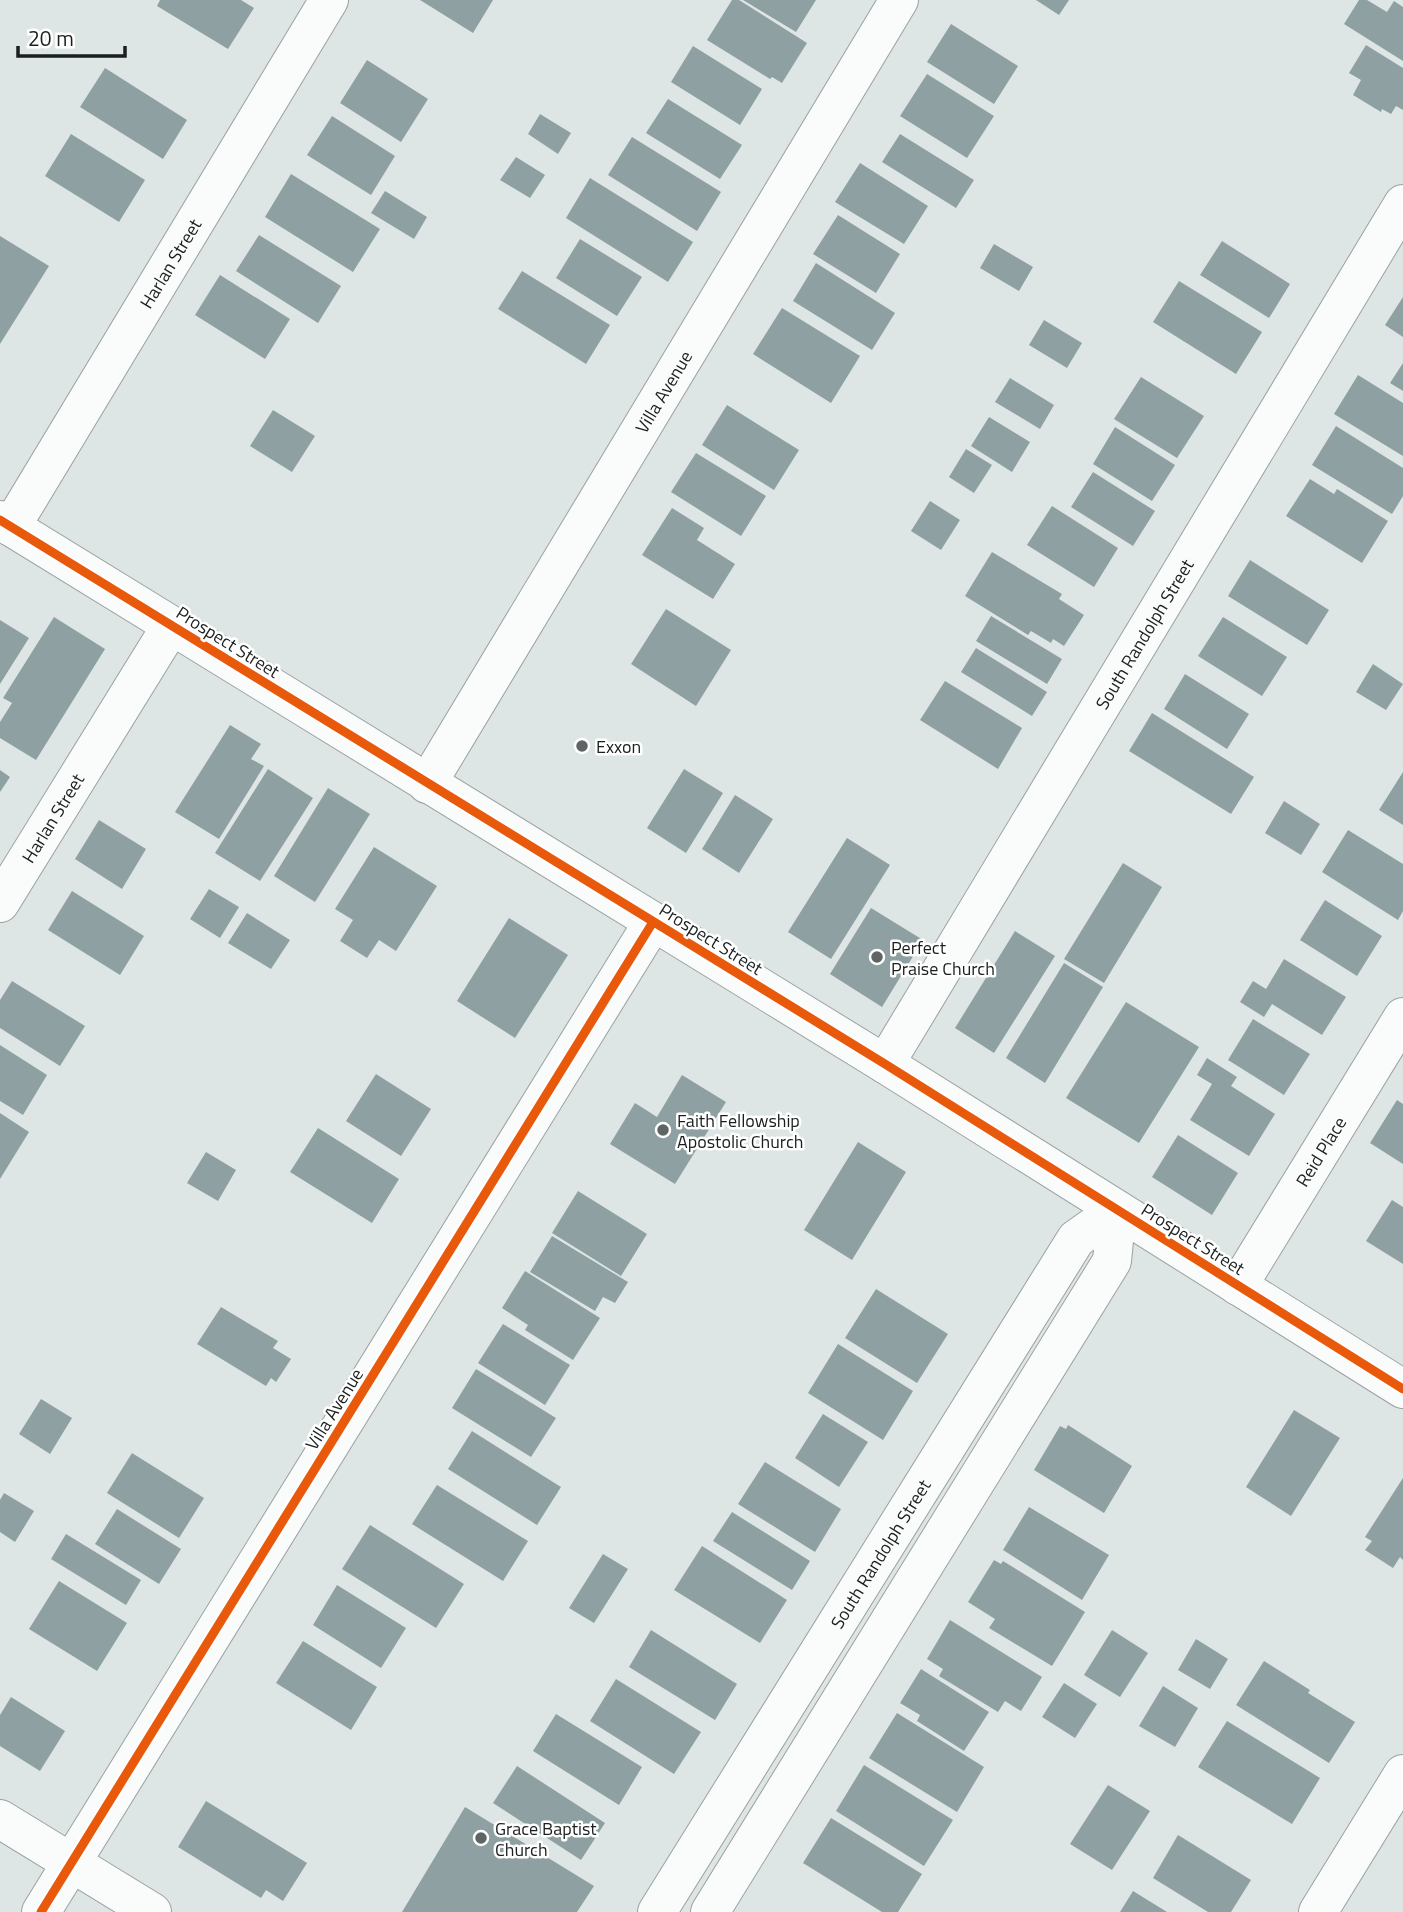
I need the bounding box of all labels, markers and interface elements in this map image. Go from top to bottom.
scale bar [18,14,124,58]
text: 20 m [28,22,74,54]
street label: Harlan Street [133,213,208,313]
street label: Villa Avenue [628,345,699,438]
street label: South Randolph Street [1088,553,1200,714]
street label: Prospect Street [171,599,286,685]
place label: Exxon [596,733,641,760]
marker: Exxon [574,738,590,754]
street label: Harlan Street [15,767,91,868]
street label: Prospect Street [654,896,769,982]
place label: Perfect Praise Church [891,934,995,982]
marker: Perfect Praise Church [869,949,885,965]
place label: Faith Fellowship Apostolic Church [677,1107,803,1155]
street label: Reid Place [1289,1111,1353,1192]
marker: Faith Fellowship Apostolic Church [655,1122,671,1138]
street label: Prospect Street [1136,1196,1251,1282]
street label: Villa Avenue [298,1363,370,1455]
street label: South Randolph Street [823,1473,937,1634]
place label: Grace Baptist Church [495,1815,597,1863]
marker: Grace Baptist Church [473,1830,489,1846]

